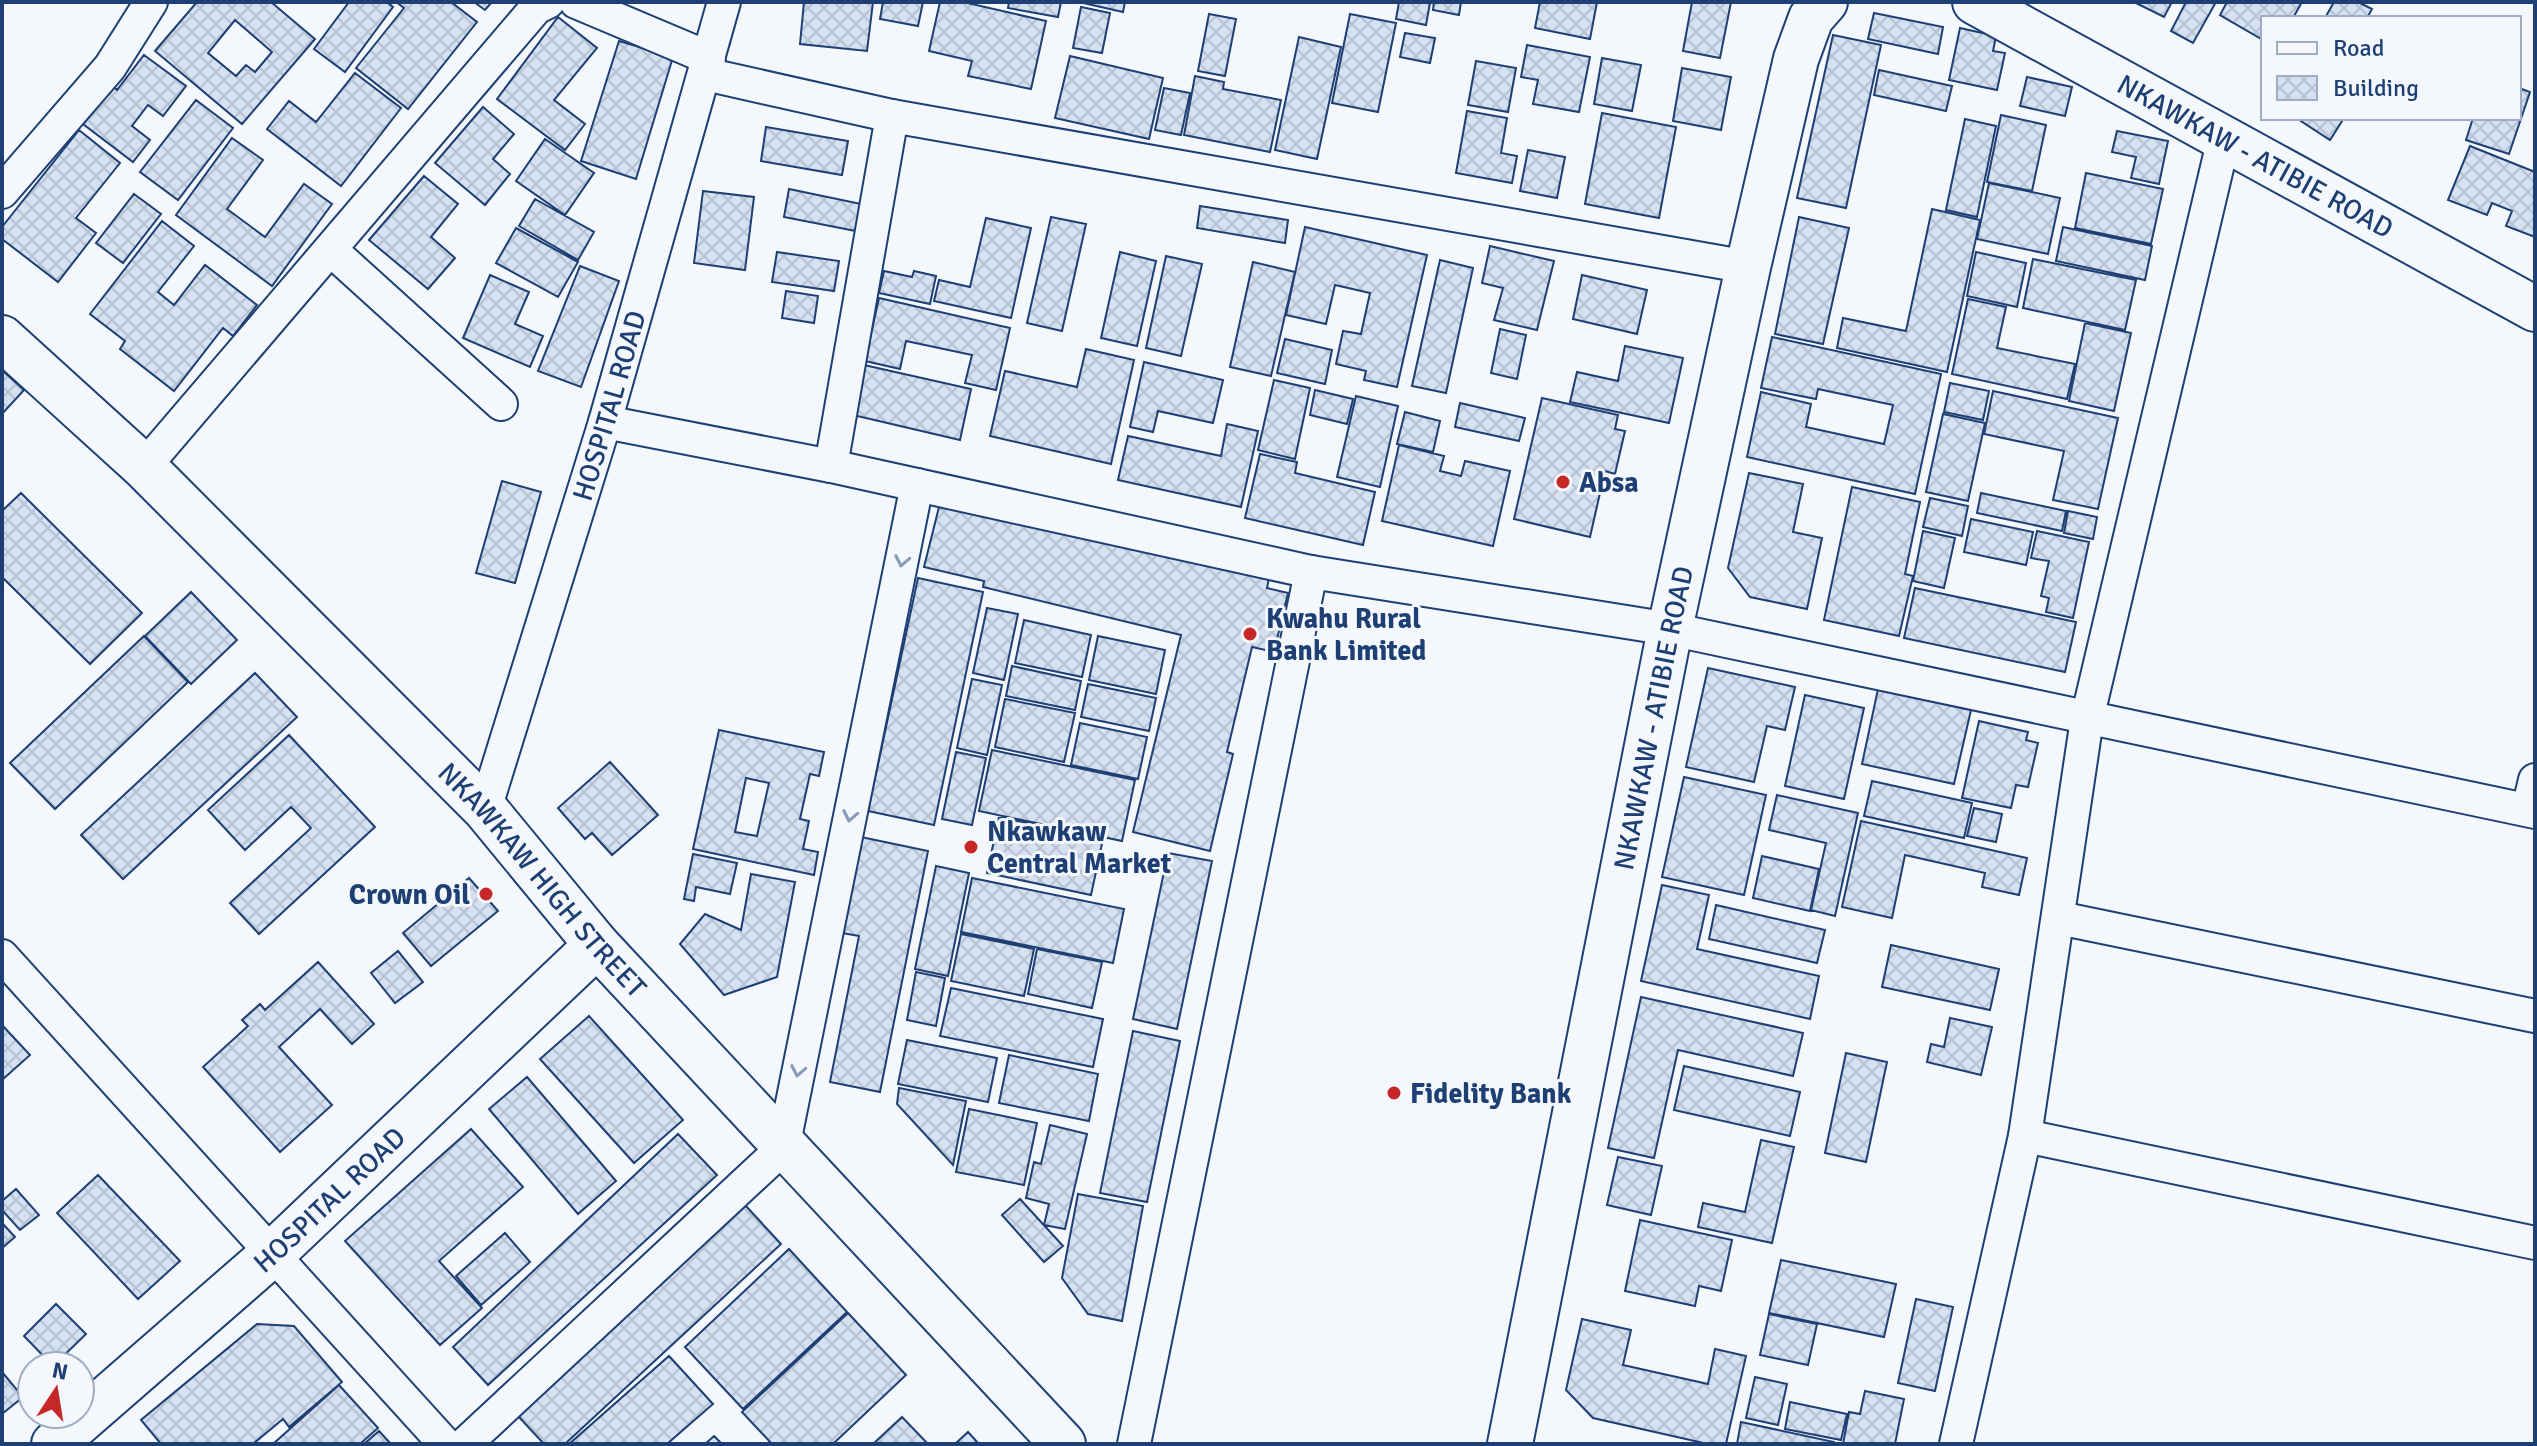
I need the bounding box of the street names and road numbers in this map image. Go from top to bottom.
street label: NKAWKAW - ATIBIE ROAD [2111,67,2399,246]
street label: HOSPITAL ROAD [566,307,654,505]
street label: NKAWKAW - ATIBIE ROAD [1607,563,1701,873]
street label: NKAWKAW HIGH STREET [431,756,653,1005]
street label: HOSPITAL ROAD [247,1120,413,1280]

